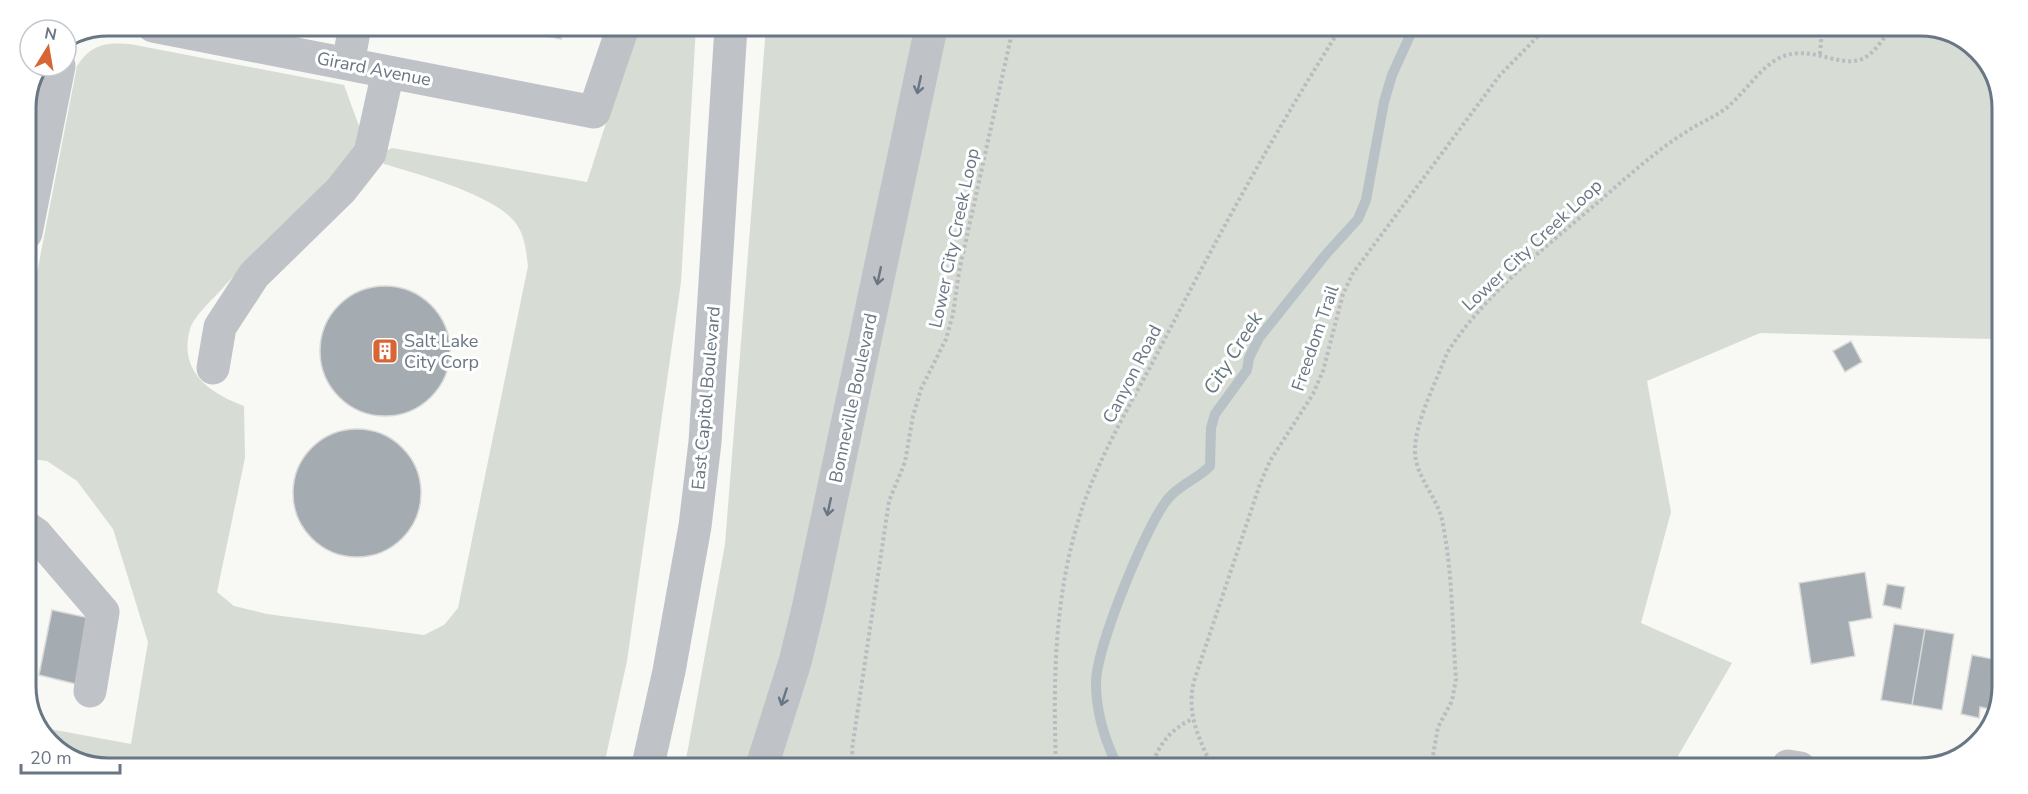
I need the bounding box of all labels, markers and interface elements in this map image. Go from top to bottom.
north arrow [18,18,78,78]
text: N [43,22,59,46]
street label: Girard Avenue [315,46,433,92]
one-way arrow [913,74,924,94]
street label: Lower City Creek Loop [923,146,985,330]
street label: Lower City Creek Loop [1457,174,1607,316]
one-way arrow [873,265,884,285]
street label: Freedom Trail [1286,281,1345,394]
street label: East Capitol Boulevard [686,305,726,491]
water label: City Creek [1197,306,1269,399]
street label: Bonneville Boulevard [823,311,883,485]
street label: Canyon Road [1097,321,1167,427]
place label: Salt Lake City Corp [404,329,479,374]
building icon: Salt Lake City Corp [370,336,400,366]
one-way arrow [823,498,835,517]
one-way arrow [778,687,789,706]
scale bar [21,737,120,775]
text: 20 m [30,746,72,770]

